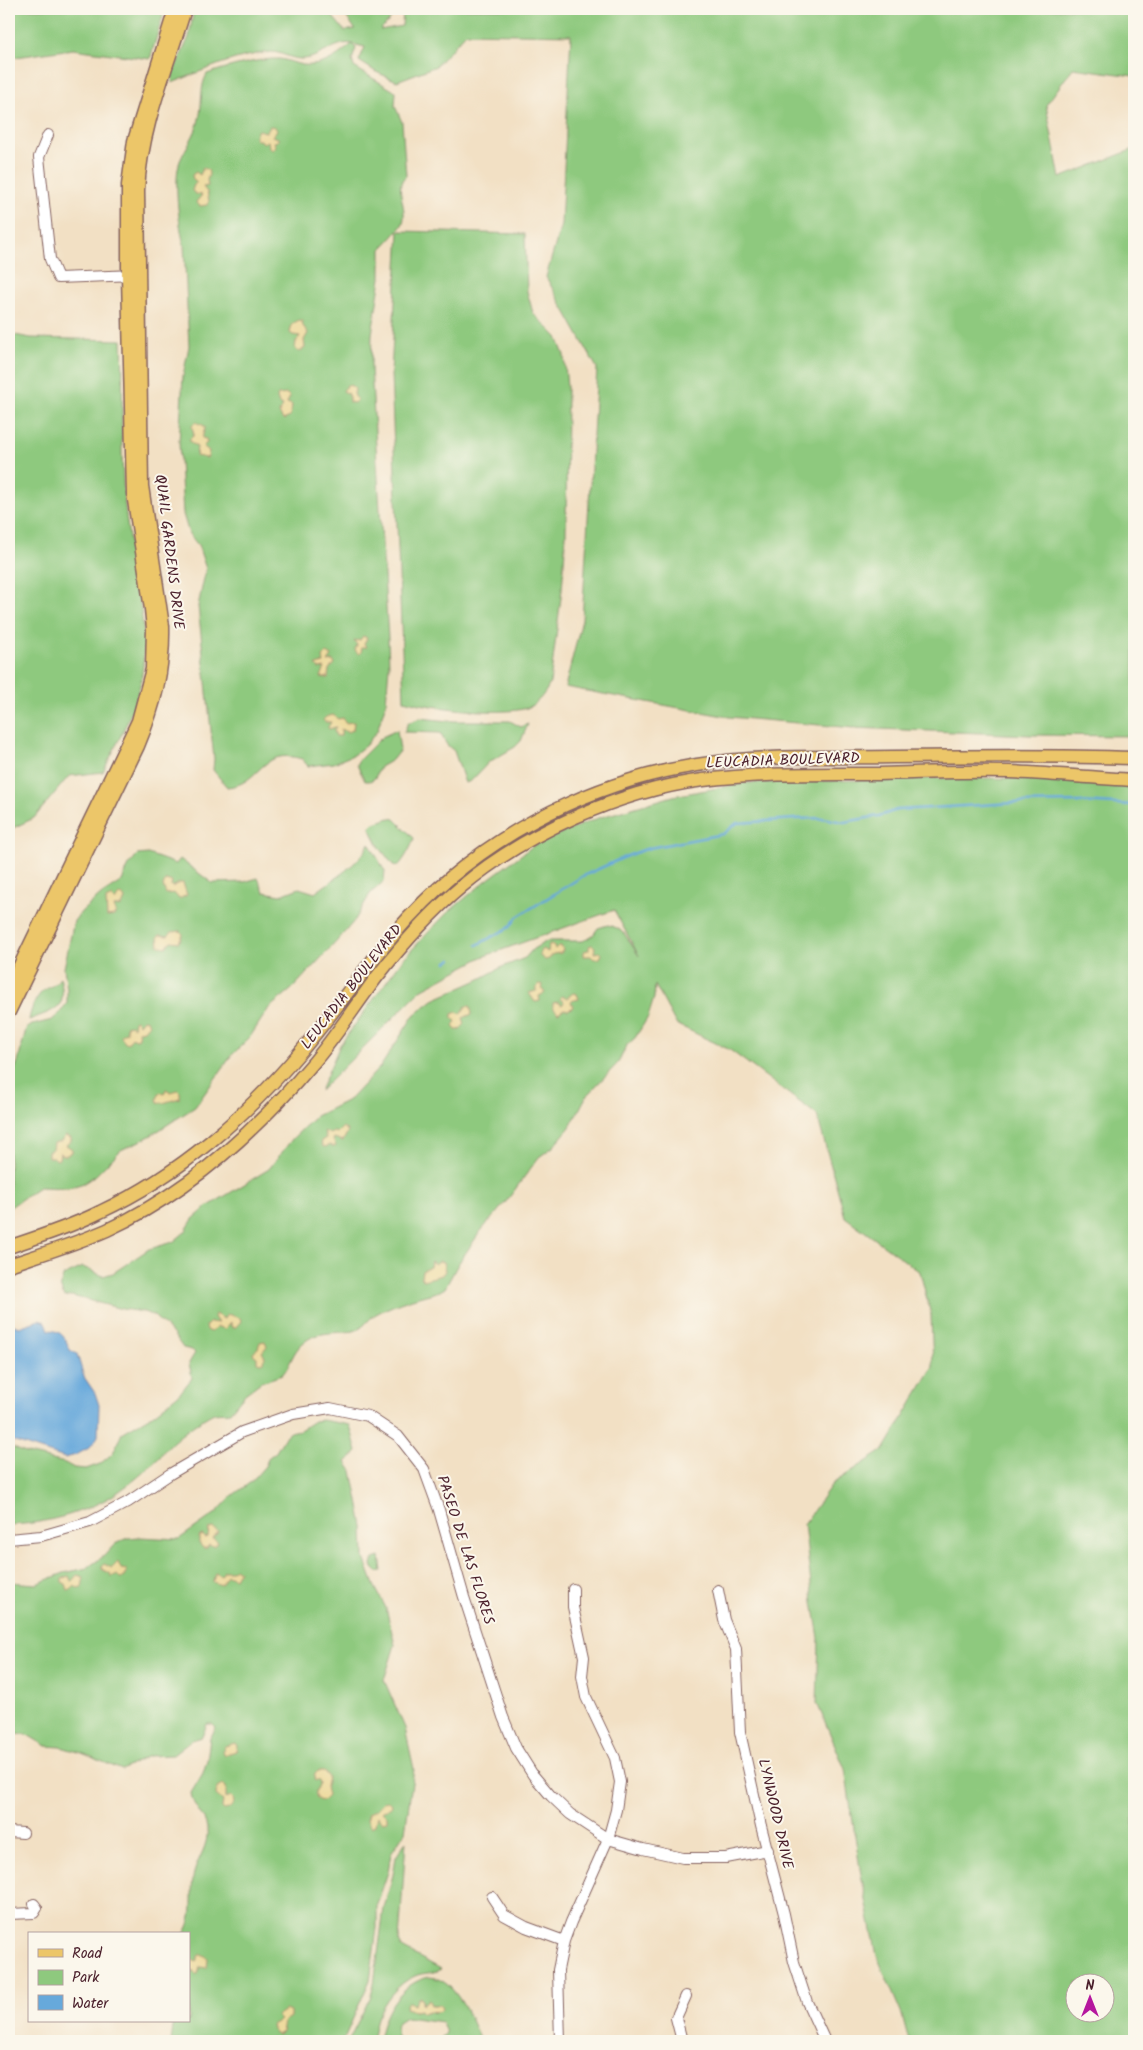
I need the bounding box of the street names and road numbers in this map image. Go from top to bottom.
street label: QUAIL GARDENS DRIVE [148,473,191,632]
street label: LEUCADIA BOULEVARD [706,746,861,776]
street label: LEUCADIA BOULEVARD [295,919,409,1055]
street label: PASEO DE LAS FLORES [430,1472,500,1628]
street label: LYNWOOD DRIVE [751,1756,800,1873]

